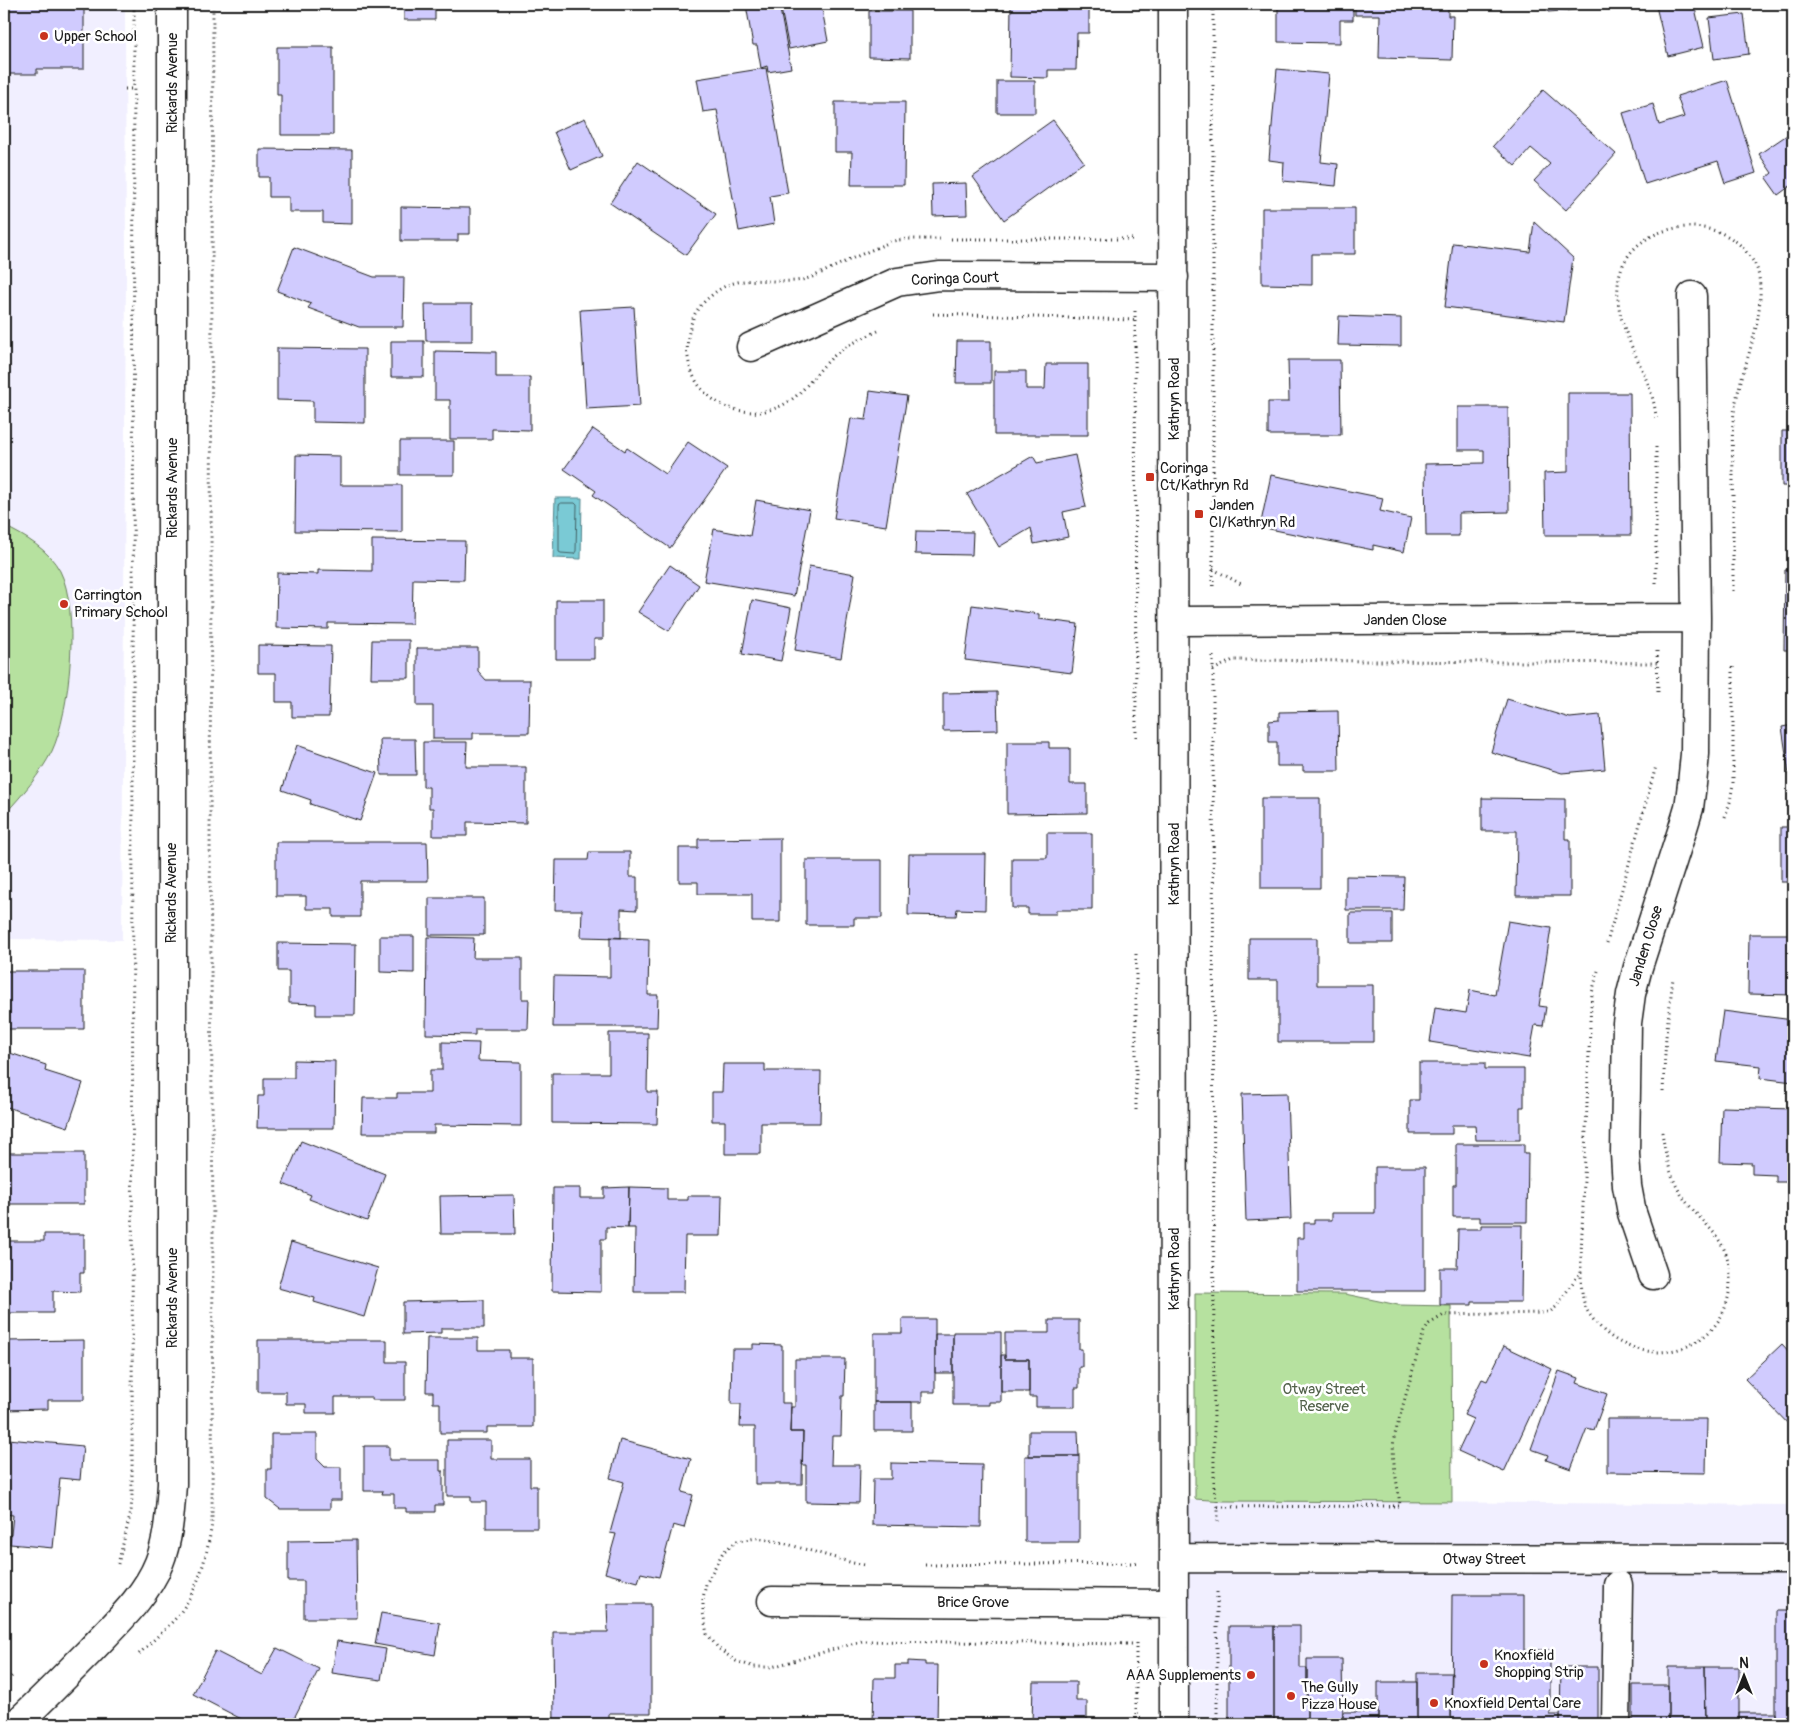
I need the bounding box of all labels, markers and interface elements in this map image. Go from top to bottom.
place label: Upper School [54,27,137,46]
marker: Upper School [38,30,50,42]
street label: Rickards Avenue [163,32,182,133]
street label: Coringa Court [911,268,1000,290]
street label: Kathryn Road [1165,357,1184,441]
street label: Rickards Avenue [163,437,182,538]
place label: Coringa Ct/Kathryn Rd [1160,459,1249,495]
marker: Coringa Ct/Kathryn Rd [1144,471,1156,483]
place label: Janden Cl/Kathryn Rd [1209,496,1295,532]
marker: Janden Cl/Kathryn Rd [1193,508,1205,520]
place label: Carrington Primary School [74,586,168,622]
marker: Carrington Primary School [58,598,70,610]
street label: Janden Close [1363,611,1447,630]
street label: Kathryn Road [1165,822,1184,906]
street label: Rickards Avenue [162,842,181,943]
street label: Janden Close [1625,903,1667,989]
street label: Kathryn Road [1165,1227,1184,1311]
street label: Rickards Avenue [163,1247,182,1348]
park label: Otway Street Reserve [1282,1380,1366,1416]
street label: Otway Street [1442,1550,1526,1569]
street label: Brice Grove [937,1593,1010,1612]
place label: Knoxfield Shopping Strip [1494,1646,1584,1682]
north arrow [1720,1650,1770,1700]
text: N [1739,1655,1749,1672]
marker: Knoxfield Shopping Strip [1478,1658,1490,1670]
place label: AAA Supplements [1126,1666,1241,1685]
marker: AAA Supplements [1245,1669,1257,1681]
place label: The Gully Pizza House [1301,1678,1378,1714]
marker: The Gully Pizza House [1285,1690,1297,1702]
place label: Knoxfield Dental Care [1444,1694,1582,1713]
marker: Knoxfield Dental Care [1428,1697,1440,1709]

